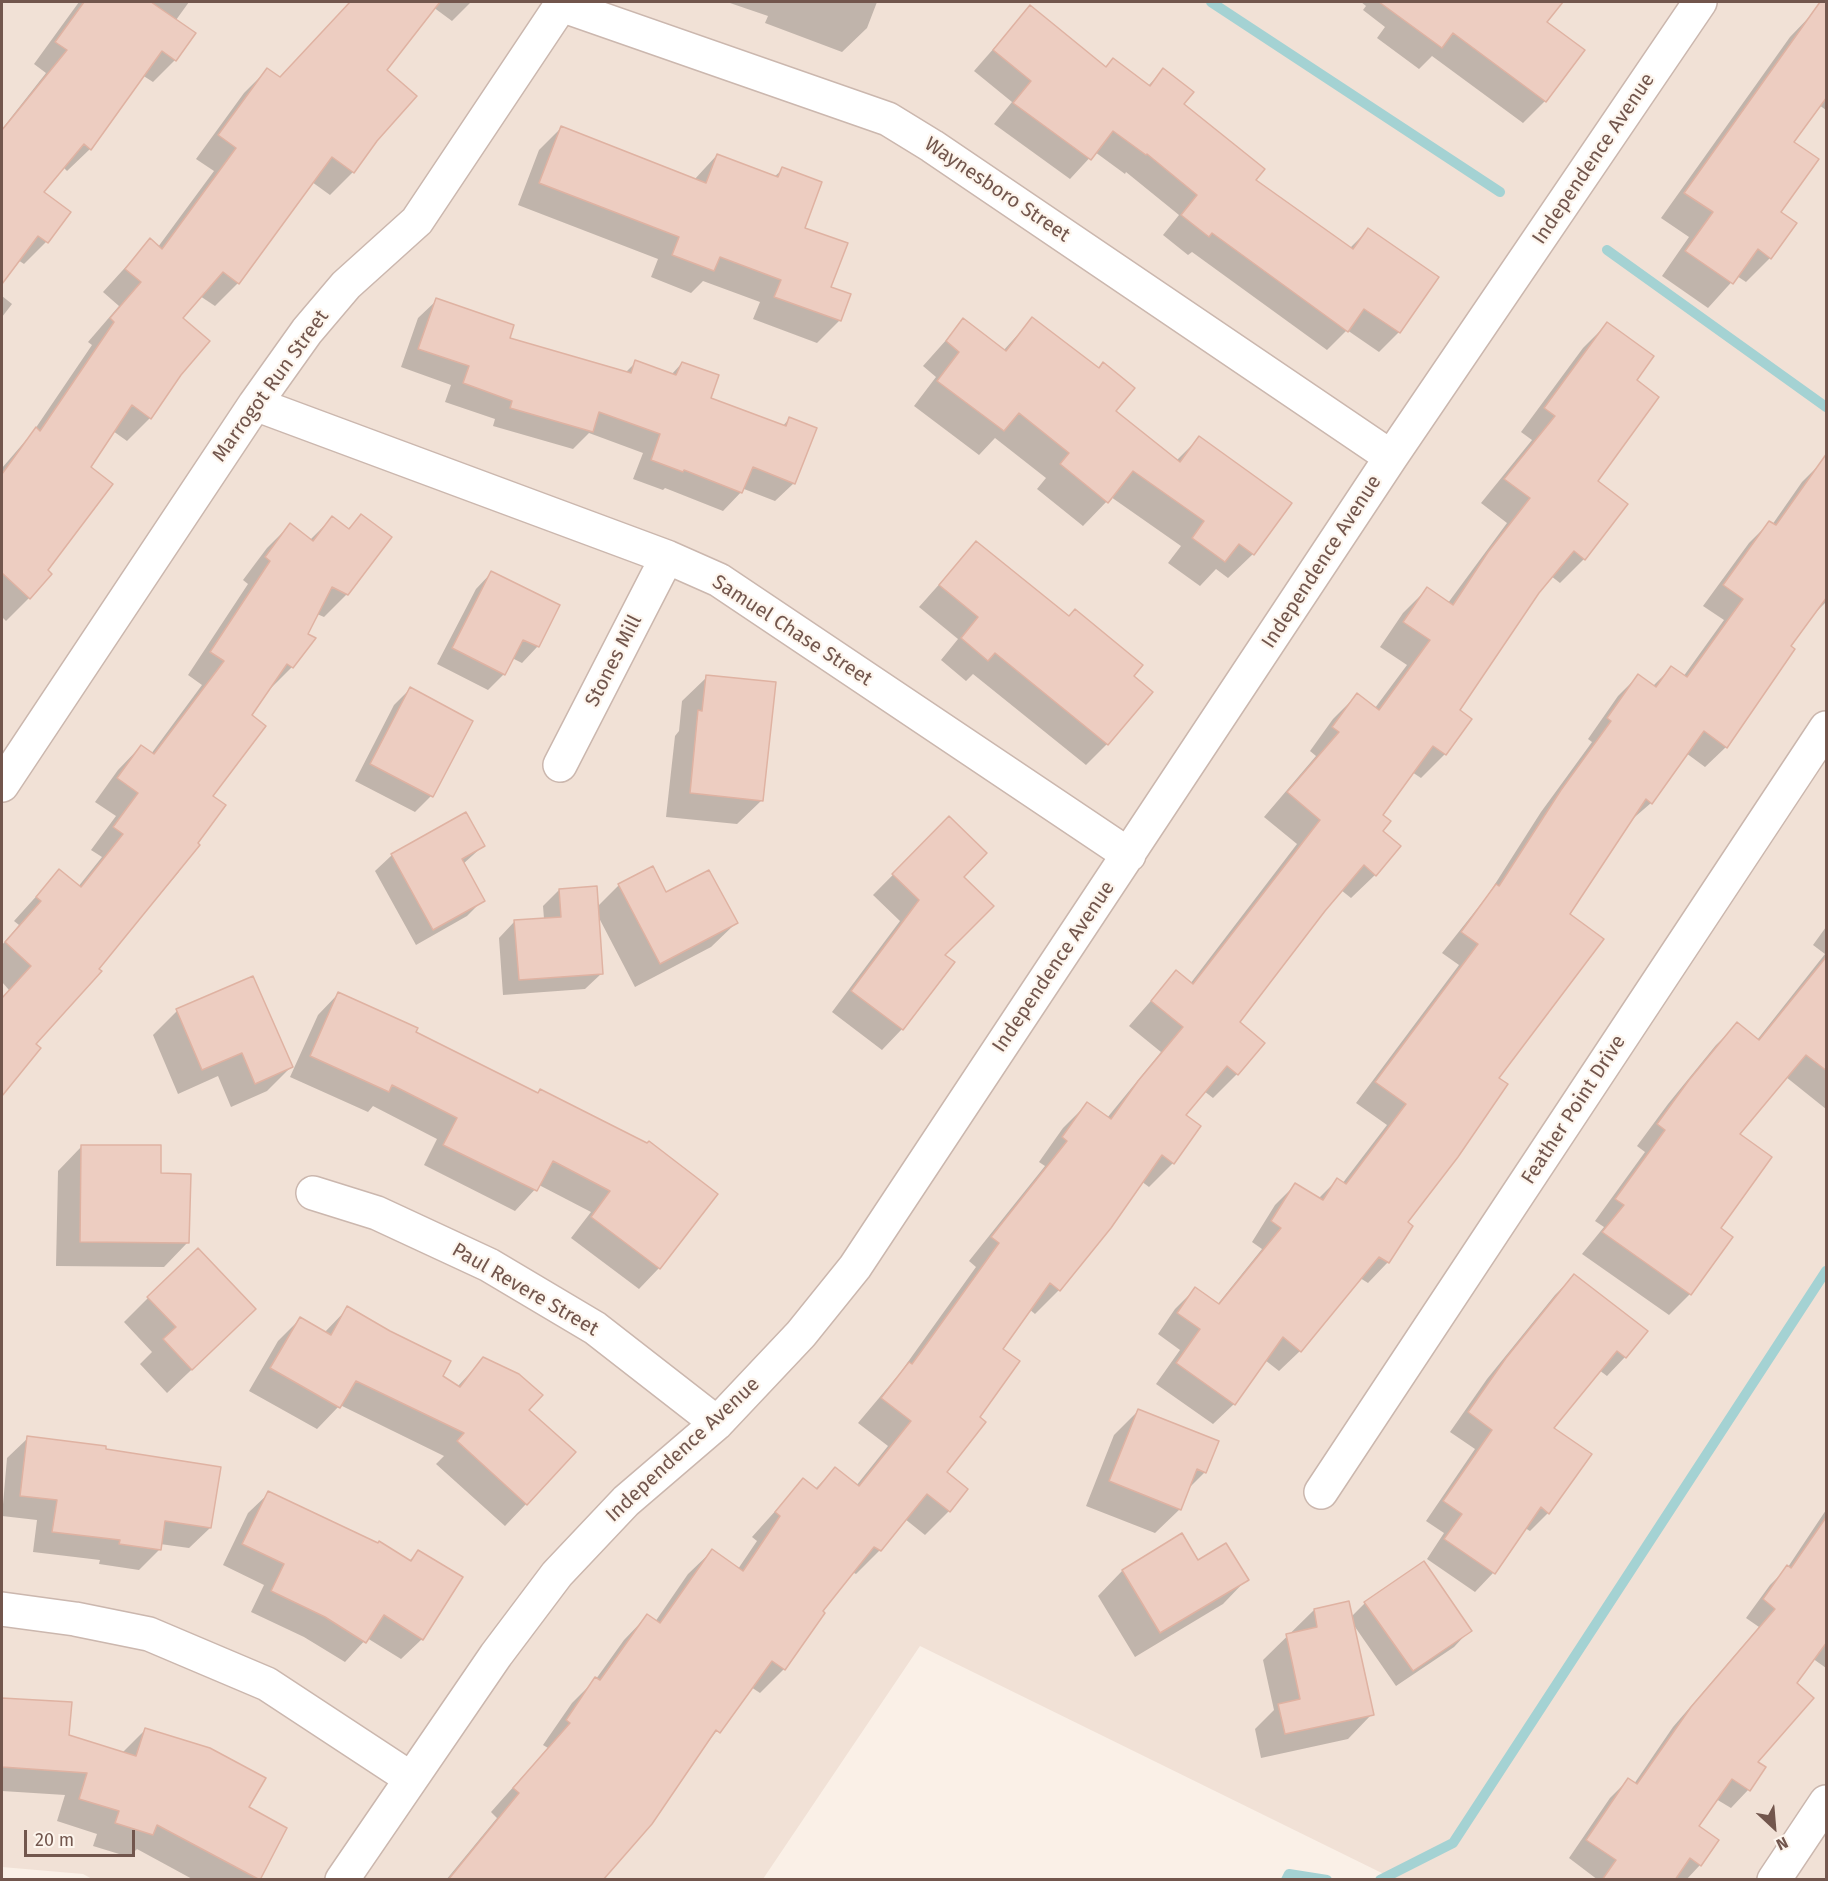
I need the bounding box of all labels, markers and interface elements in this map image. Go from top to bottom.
street label: Independence Avenue [1528,69,1660,249]
street label: Waynesboro Street [920,132,1074,248]
street label: Marrogot Run Street [208,305,334,467]
street label: Independence Avenue [1257,471,1387,653]
street label: Samuel Chase Street [708,570,876,692]
street label: Stones Mill [581,611,647,711]
street label: Independence Avenue [988,877,1120,1057]
street label: Feather Point Drive [1517,1031,1631,1189]
street label: Paul Revere Street [448,1238,602,1342]
street label: Independence Avenue [601,1373,765,1527]
north arrow [1744,1797,1804,1857]
scale bar [27,1818,138,1856]
text: 20 m [35,1829,74,1851]
text: N [1773,1833,1791,1854]

